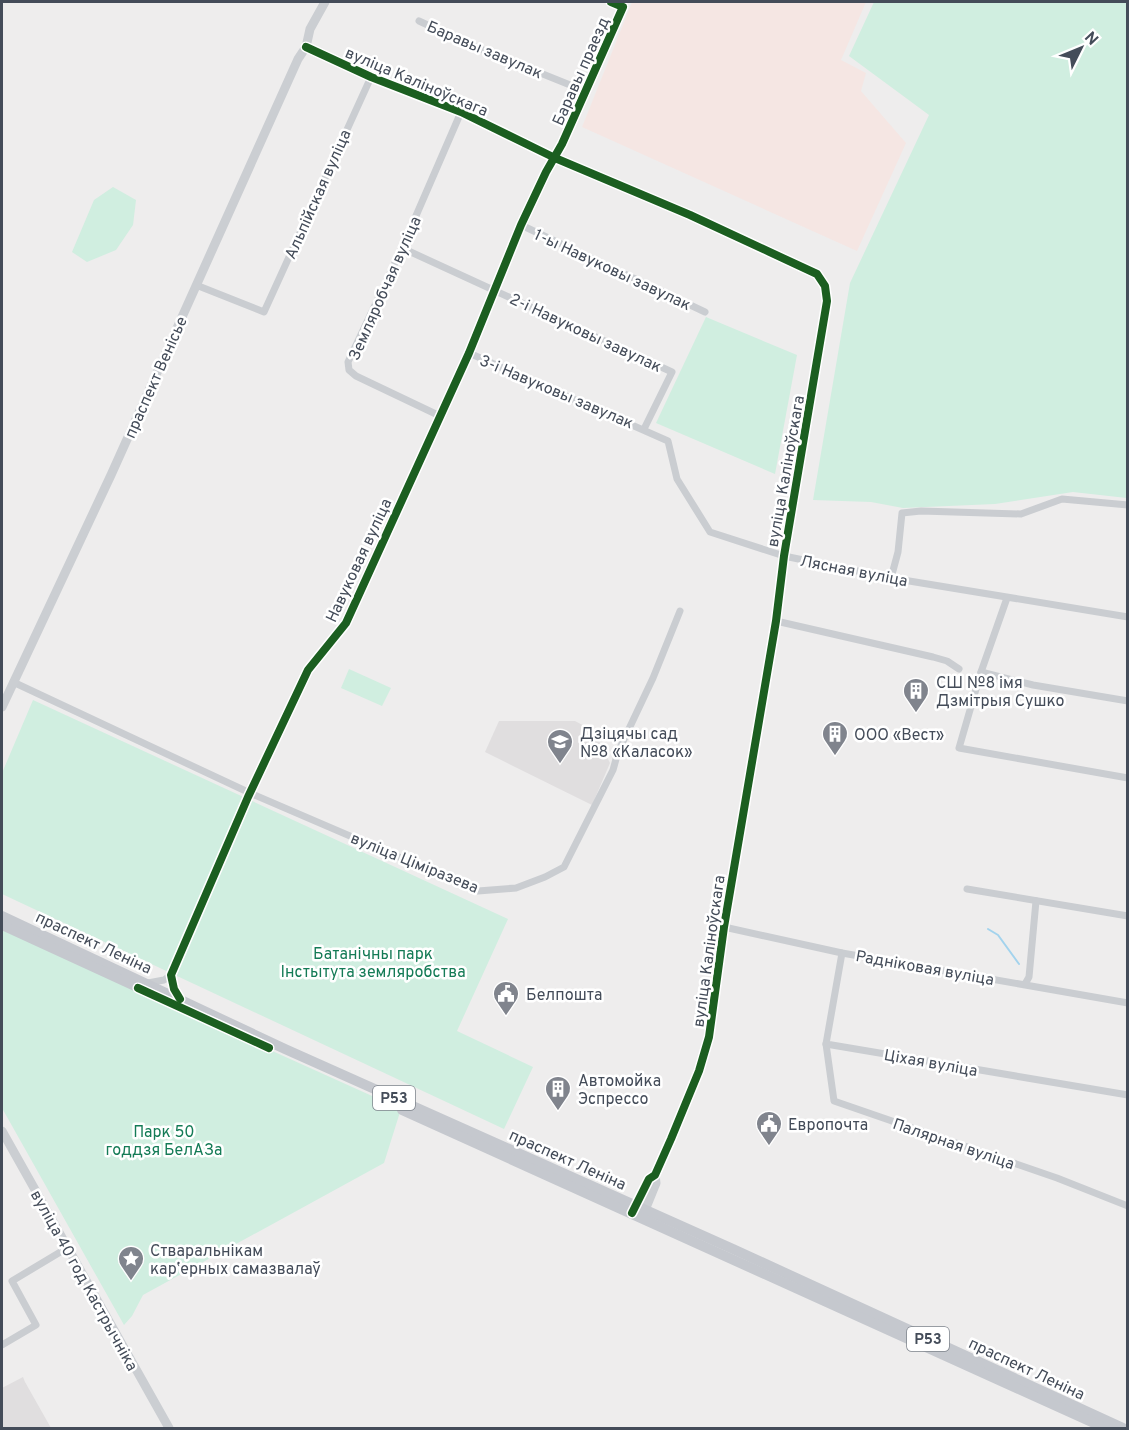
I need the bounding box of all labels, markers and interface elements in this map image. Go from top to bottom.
street label: Баравы праезд [549,14,615,129]
street label: Баравы завулак [423,17,545,84]
north arrow [1051,18,1111,78]
text: N [1079,28,1102,50]
street label: вуліца Каліноўскага [342,44,491,122]
street label: Альпійская вуліца [281,127,356,263]
street label: Земляробчая вуліца [345,214,427,364]
street label: 1-ы Навуковы завулак [531,226,694,316]
street label: 2-і Навуковы завулак [506,290,664,378]
street label: праспект Венісье [121,314,193,442]
street label: 3-і Навуковы завулак [476,351,636,434]
street label: вуліца Каліноўскага [764,394,810,549]
street label: Навуковая вуліца [322,496,397,626]
street label: Лясная вуліца [798,552,909,592]
place label: СШ №8 імя Дзмітрыя Сушко [936,674,1065,712]
building icon: СШ №8 імя Дзмітрыя Сушко [901,676,931,714]
building icon: ООО «Вест» [820,719,850,757]
place label: Дзіцячы сад №8 «Каласок» [580,725,692,763]
place label: ООО «Вест» [854,726,944,746]
school or university icon: Дзіцячы сад №8 «Каласок» [545,727,575,765]
street label: вуліца Ціміразева [347,829,481,899]
street label: вуліца Каліноўскага [689,874,731,1029]
street label: праспект Леніна [32,908,154,979]
park label: Батанічны парк Інстытута земляробства [280,945,466,983]
street label: Радніковая вуліца [854,947,995,991]
public building icon: Белпошта [491,979,521,1017]
place label: Белпошта [526,986,602,1006]
street label: Ціхая вуліца [882,1046,979,1082]
place label: Автомойка Эспрессо [578,1072,661,1110]
building icon: Автомойка Эспрессо [543,1074,573,1112]
road number: Р53 [373,1086,415,1110]
public building icon: Европочта [754,1109,784,1147]
street label: Палярная вуліца [890,1115,1017,1175]
place label: Европочта [788,1116,868,1136]
park label: Парк 50 годдзя БелАЗа [106,1123,222,1161]
street label: праспект Леніна [506,1126,629,1196]
street label: вуліца 40 год Кастрычніка [25,1187,141,1375]
place label: Стваральнікам карʼерных самазвалаў [150,1242,321,1280]
place icon: Стваральнікам карʼерных самазвалаў [116,1244,146,1282]
road number: Р53 [907,1327,949,1351]
street label: праспект Леніна [965,1334,1087,1405]

